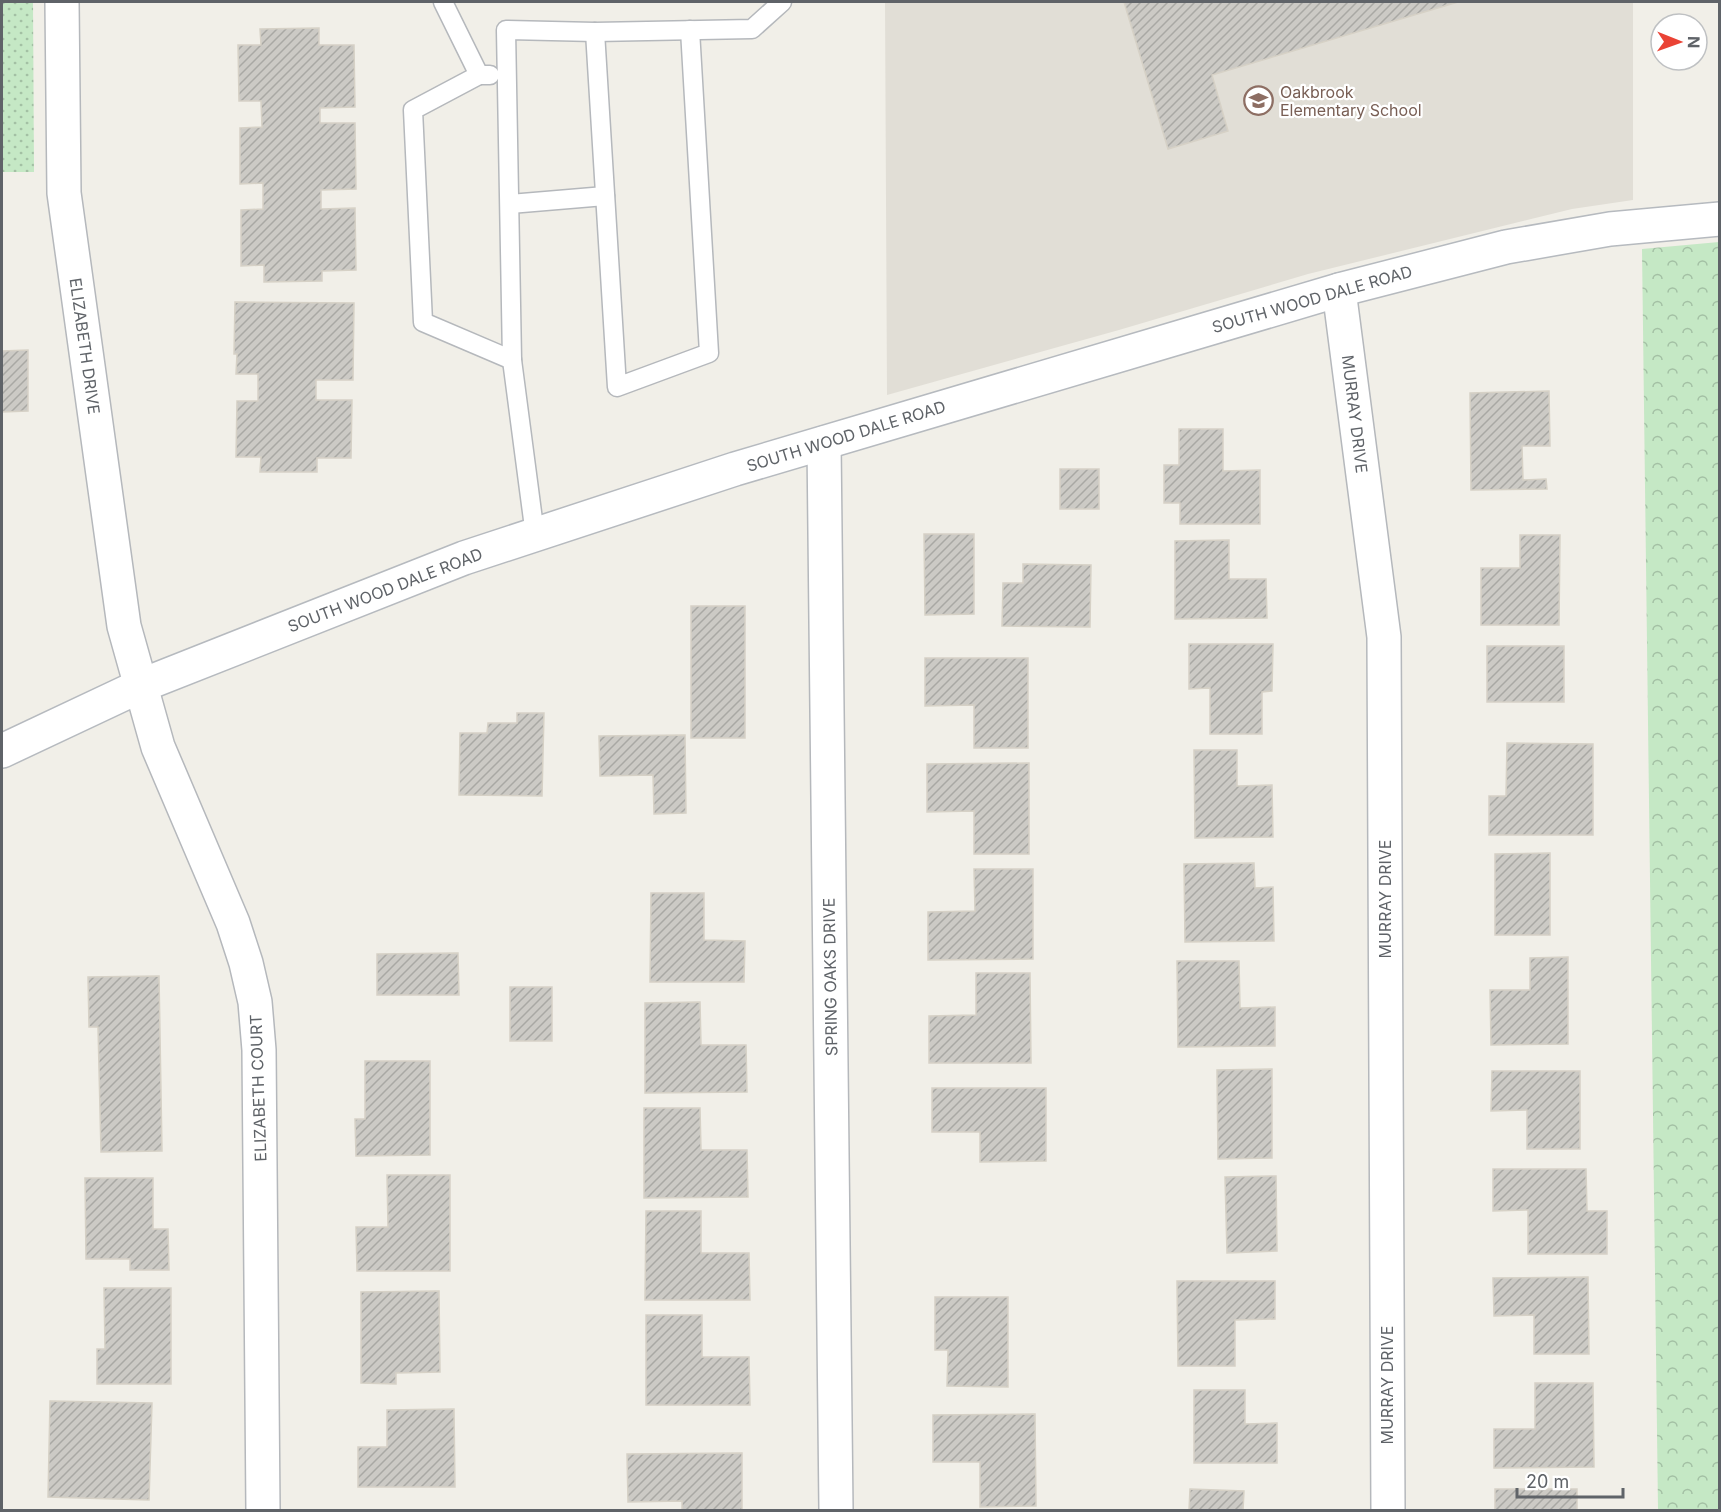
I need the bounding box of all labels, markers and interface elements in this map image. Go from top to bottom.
north arrow [1649,12,1709,72]
text: N [1684,36,1704,49]
place label: Oakbrook Elementary School [1280,82,1422,120]
school or university icon: Oakbrook Elementary School [1243,85,1275,117]
street label: SOUTH WOOD DALE ROAD [1210,261,1414,337]
street label: ELIZABETH DRIVE [66,276,104,416]
street label: MURRAY DRIVE [1338,354,1372,474]
street label: SOUTH WOOD DALE ROAD [744,396,948,476]
street label: SOUTH WOOD DALE ROAD [285,544,485,636]
street label: MURRAY DRIVE [1375,840,1395,958]
street label: SPRING OAKS DRIVE [819,898,841,1056]
street label: ELIZABETH COURT [245,1014,271,1162]
street label: MURRAY DRIVE [1377,1326,1397,1444]
scale bar [1517,1461,1624,1499]
text: 20 m [1526,1471,1569,1492]

